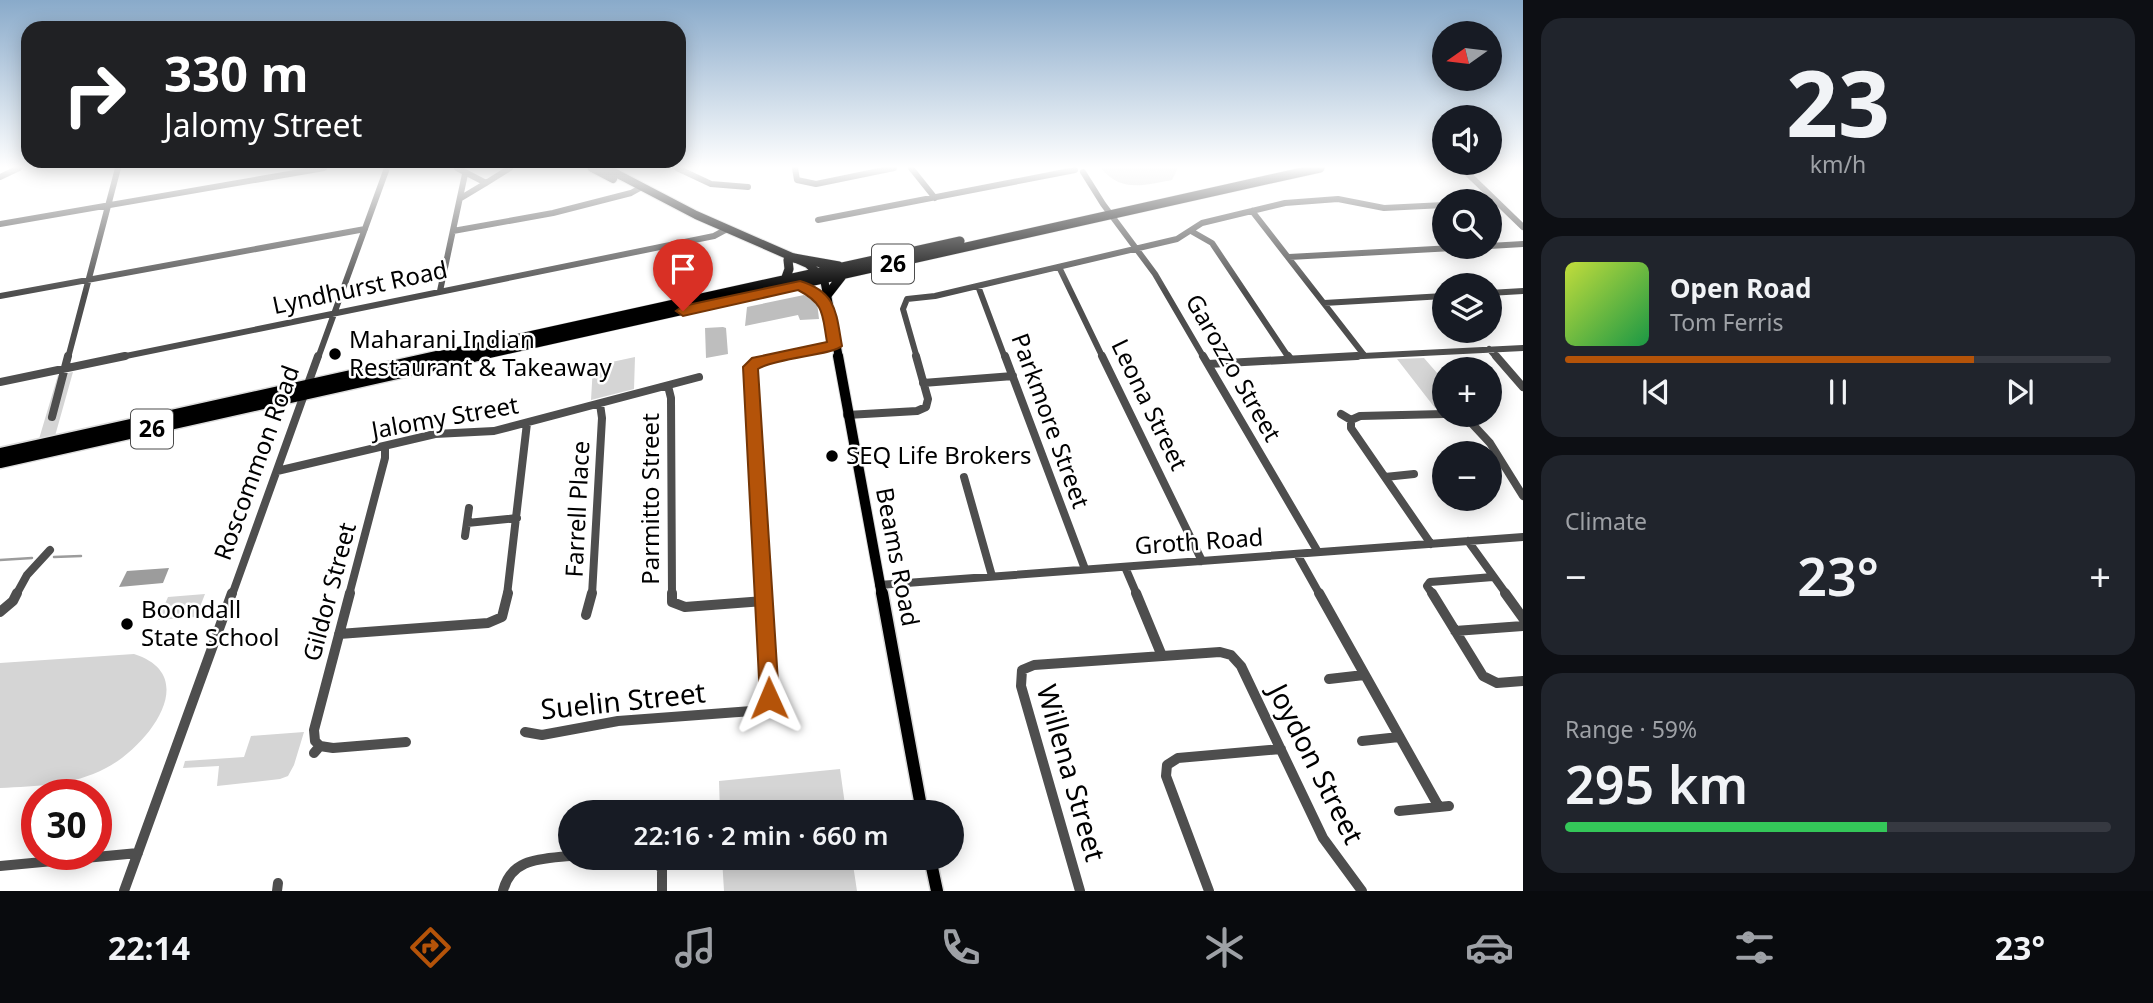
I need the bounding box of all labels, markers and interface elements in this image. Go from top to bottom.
north arrow [1432,21,1502,91]
map controls [1432,21,1502,511]
text: 330 m [164,40,309,106]
text: 23 [1786,40,1890,164]
icon: right [49,49,140,140]
text: Jalomy Street [164,103,362,146]
button: sound [1432,105,1502,175]
text: km/h [1810,148,1866,180]
button: search [1432,189,1502,259]
pin [653,239,713,311]
road number: 26 [872,244,914,284]
icon: arrive [664,250,702,288]
street label: Lyndhurst Road [269,252,450,321]
text: Open Road [1670,270,1812,306]
button: layers [1432,273,1502,343]
street label: Garozzo Street [1179,288,1290,447]
text: Tom Ferris [1670,306,1783,338]
place label: Maharani Indian Restaurant & Takeaway [349,322,612,383]
street label: Parkmore Street [1004,328,1098,513]
street label: Leona Street [1104,333,1196,476]
marker: Maharani Indian Restaurant & Takeaway [327,346,343,362]
button: + [1432,357,1502,427]
street label: Roscommon Road [205,360,306,565]
icon: previous [1637,373,1675,411]
icon: pause [1819,373,1857,411]
icon: next [2001,373,2039,411]
street label: Jalomy Street [367,387,521,446]
road number: 26 [131,410,173,448]
street label: Parmitto Street [633,413,666,585]
place label: SEQ Life Brokers [846,438,1032,471]
street label: Farrell Place [556,440,597,578]
button: − [1432,441,1502,511]
marker: SEQ Life Brokers [824,448,840,464]
street label: Beams Road [869,485,928,629]
text: Climate [1565,505,1647,537]
street label: Gildor Street [294,518,363,665]
street label: Groth Road [1133,520,1264,561]
text: 23° [1797,540,1879,611]
text: − [1565,550,1587,602]
text: + [2089,550,2111,602]
place label: Boondall State School [141,592,280,653]
marker: Boondall State School [119,616,135,632]
position arrow [732,661,806,735]
street label: Suelin Street [539,672,707,728]
street label: Joydon Street [1259,674,1374,850]
street label: Willena Street [1029,680,1115,865]
text: Range · 59% [1565,713,1697,745]
text: 295 km [1565,748,1748,819]
speed limit sign: 30 [21,779,112,870]
text: 22:16 · 2 min · 660 m [634,817,888,853]
icon: directions [406,923,455,972]
icon: music [671,923,720,972]
icon: phone [936,923,985,972]
icon: climate [1200,923,1249,972]
icon: car [1465,923,1514,972]
icon: filters [1730,923,1779,972]
text: 22:14 [108,926,190,969]
text: 23° [1995,926,2045,969]

